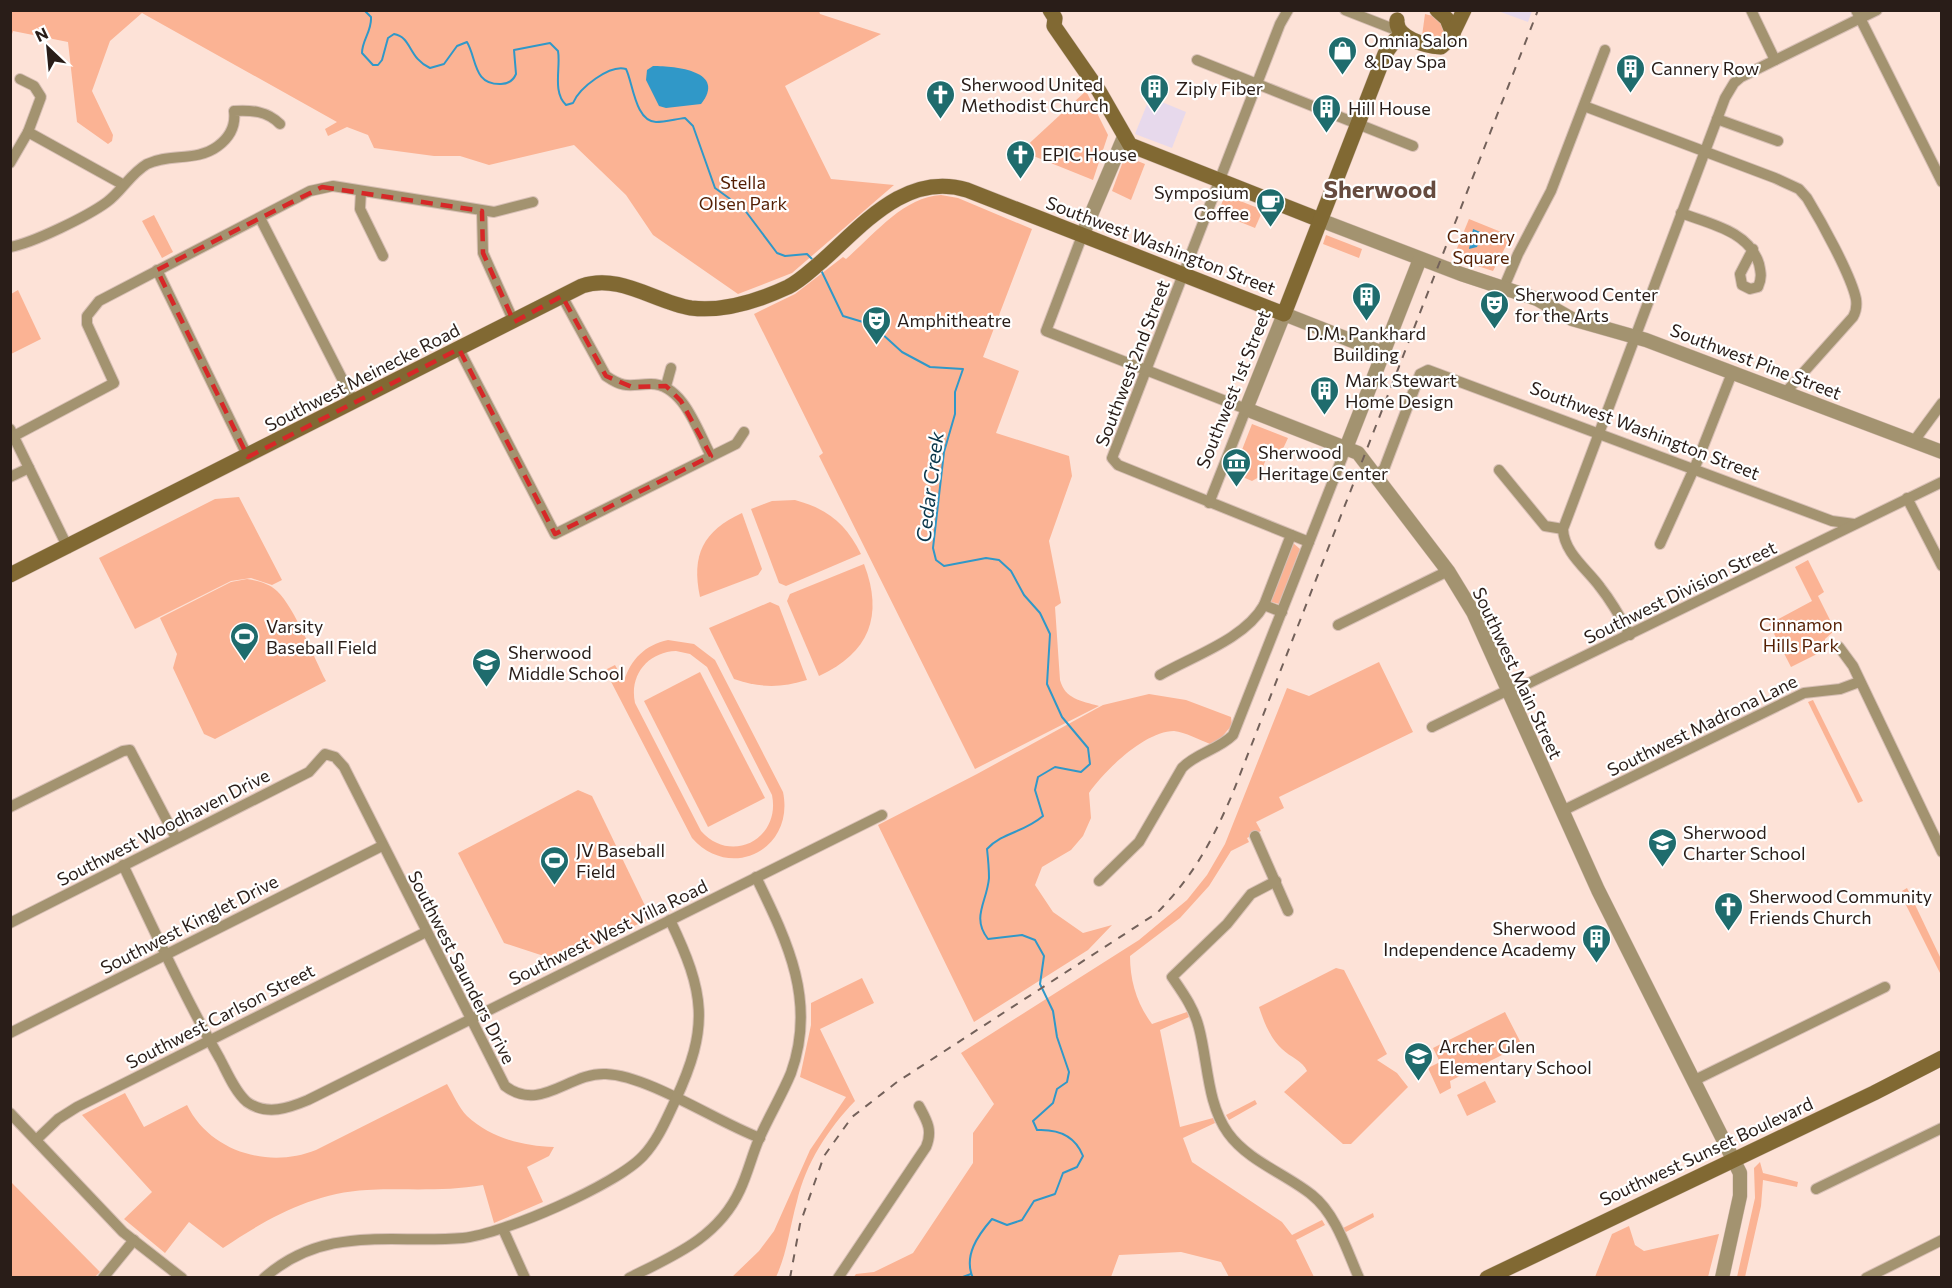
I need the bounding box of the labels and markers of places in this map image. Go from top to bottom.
place label: Omnia Salon & Day Spa [1364,29,1468,72]
shop icon: Omnia Salon & Day Spa [1327,34,1359,76]
building icon: Cannery Row [1614,52,1646,94]
place label: Cannery Row [1651,57,1759,79]
building icon: Ziply Fiber [1139,72,1171,114]
place label: Sherwood United Methodist Church [961,73,1109,116]
place label: Ziply Fiber [1176,77,1263,99]
church icon: Sherwood United Methodist Church [924,78,956,120]
building icon: Hill House [1311,92,1343,134]
place label: Hill House [1348,97,1431,119]
church icon: EPIC House [1005,138,1037,180]
place label: EPIC House [1042,143,1137,165]
place label: Symposium Coffee [1154,181,1249,224]
cafe icon: Symposium Coffee [1254,186,1286,228]
building icon: D.M. Pankhard Building [1350,280,1382,322]
place label: Sherwood Center for the Arts [1515,283,1658,326]
theatre icon: Sherwood Center for the Arts [1478,288,1510,330]
theatre icon: Amphitheatre [860,304,892,346]
place label: Amphitheatre [897,309,1011,331]
place label: D.M. Pankhard Building [1306,322,1426,365]
place label: Mark Stewart Home Design [1345,369,1457,412]
building icon: Mark Stewart Home Design [1308,374,1340,416]
place label: Sherwood Heritage Center [1258,441,1388,484]
museum icon: Sherwood Heritage Center [1221,446,1253,488]
place label: Varsity Baseball Field [266,615,377,658]
sports icon: Varsity Baseball Field [229,620,261,662]
place label: Sherwood Middle School [508,641,624,684]
school or university icon: Sherwood Middle School [471,646,503,688]
place label: Sherwood Charter School [1683,821,1806,864]
school or university icon: Sherwood Charter School [1646,826,1678,868]
place label: JV Baseball Field [576,839,665,882]
sports icon: JV Baseball Field [539,844,571,886]
place label: Sherwood Community Friends Church [1749,885,1932,928]
church icon: Sherwood Community Friends Church [1712,890,1744,932]
place label: Sherwood Independence Academy [1383,917,1576,960]
building icon: Sherwood Independence Academy [1581,922,1613,964]
place label: Archer Glen Elementary School [1439,1035,1592,1078]
school or university icon: Archer Glen Elementary School [1402,1040,1434,1082]

